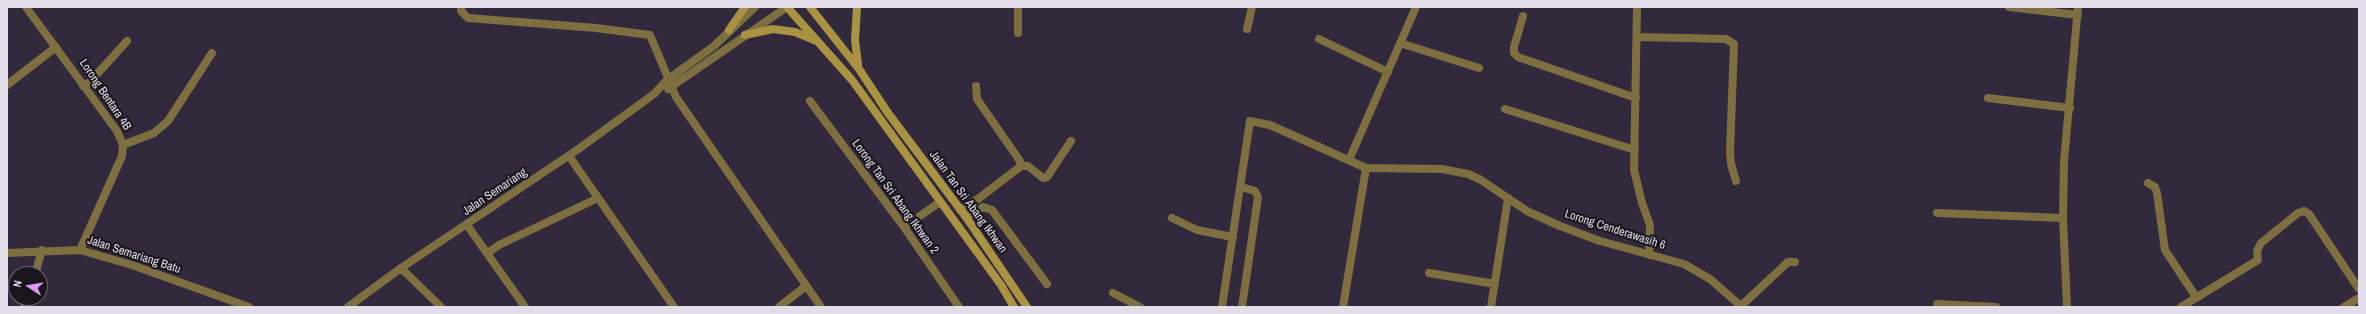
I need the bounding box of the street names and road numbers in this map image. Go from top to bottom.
street label: Lorong Bentara 4B [76,57,134,133]
street label: Lorong Tan Sri Abang Ikhwan 2 [849,137,941,257]
street label: Jalan Tan Sri Abang Ikhwan [926,148,1010,256]
street label: Jalan Semariang [460,165,530,219]
street label: Lorong Cenderawasih 6 [1563,207,1667,253]
street label: Jalan Semariang Batu [85,233,183,277]

